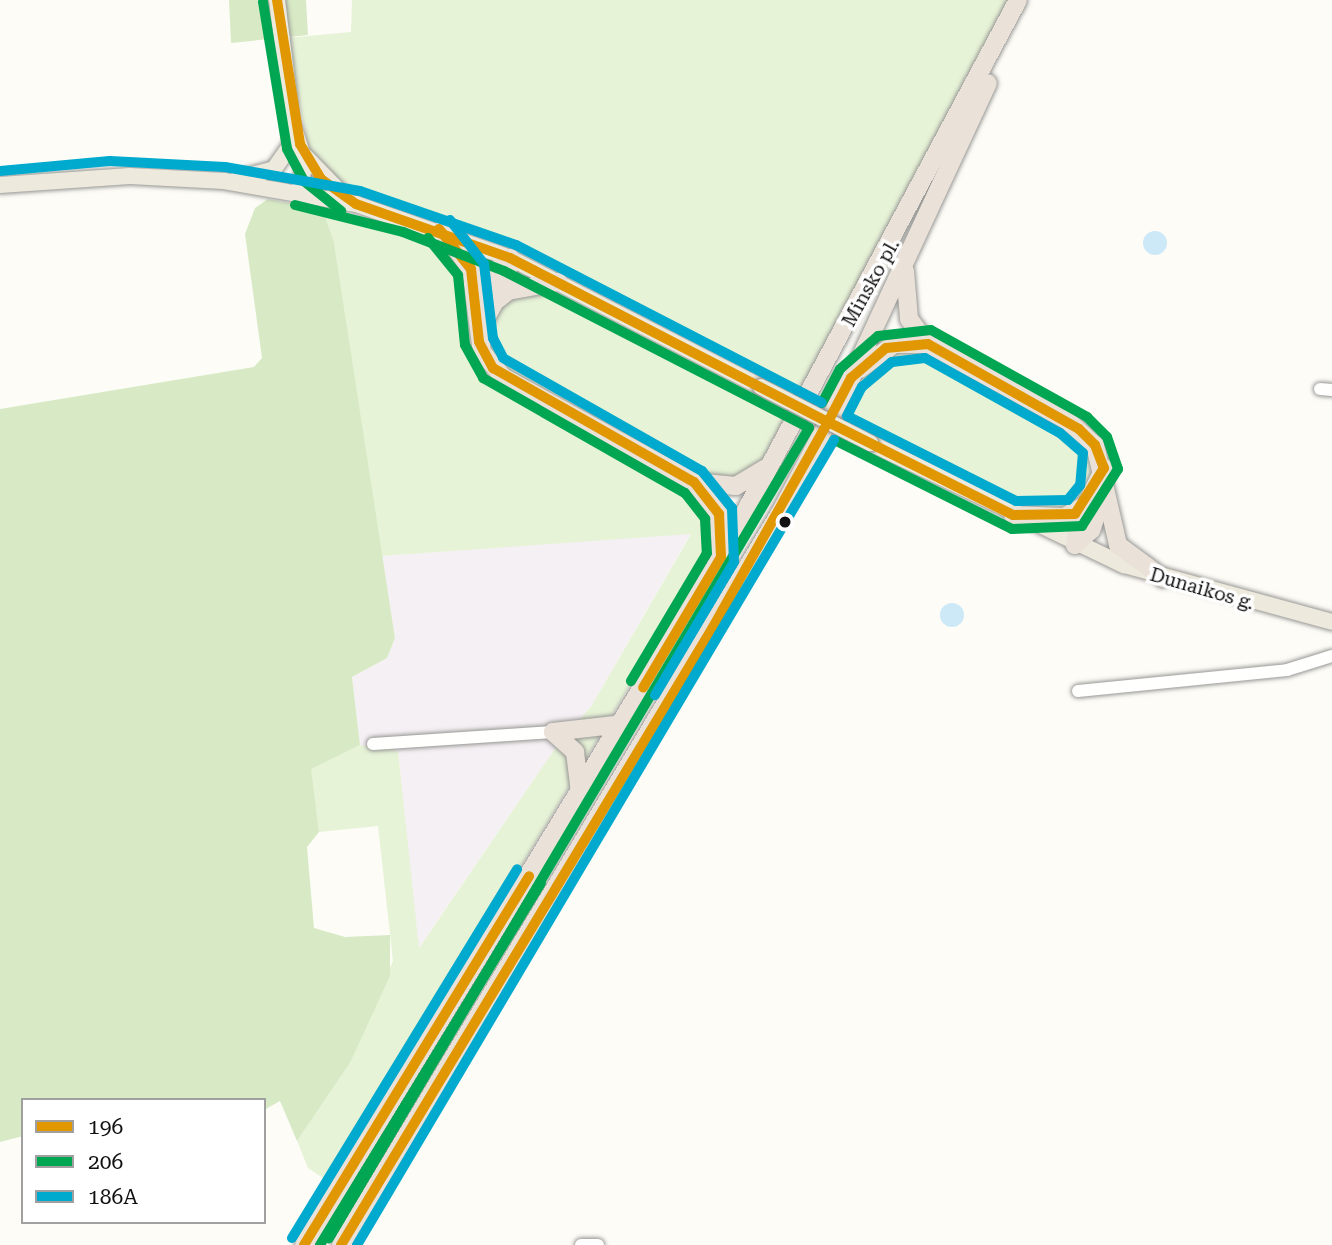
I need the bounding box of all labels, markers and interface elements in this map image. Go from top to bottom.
street label: Minsko pl. [838,235,904,331]
unlabelled marker [778,515,792,529]
street label: Dunaikos g. [1147,563,1257,615]
legend [21,1098,266,1224]
text: 196 [88,1115,123,1139]
text: 206 [88,1150,123,1174]
text: 186A [88,1185,138,1209]

